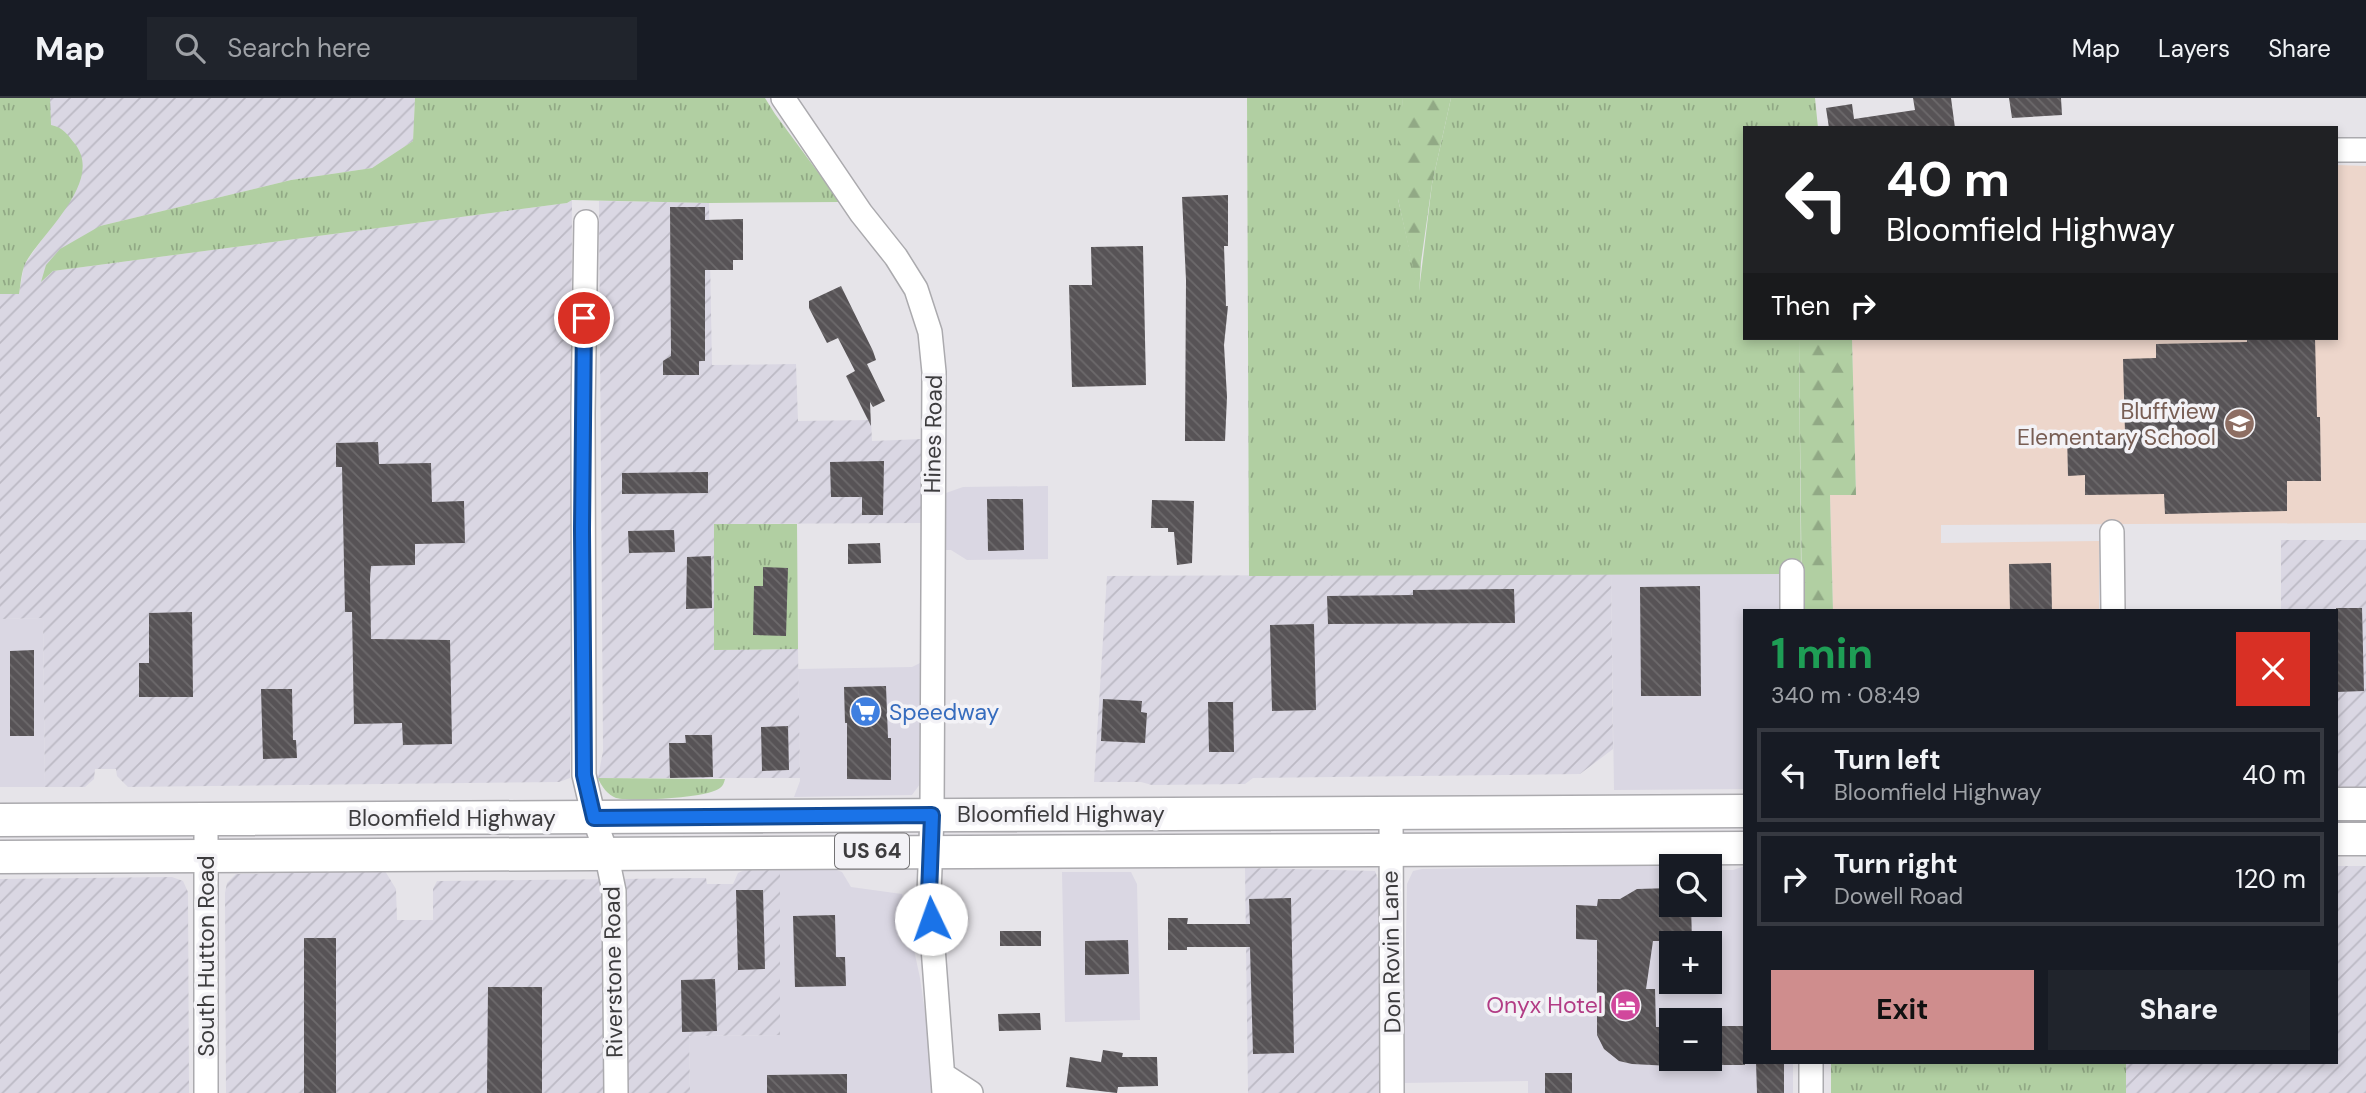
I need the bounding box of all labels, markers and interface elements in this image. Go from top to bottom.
search box [147,17,637,80]
text: Map [35,27,105,70]
icon: search [171,29,209,67]
text: Search here [227,31,371,65]
text: Map [2072,33,2120,64]
text: Layers [2158,33,2230,64]
text: Share [2268,33,2331,64]
text: 40 m [1886,147,2010,211]
icon: left [1771,154,1862,245]
text: Bloomfield Highway [1886,209,2175,251]
icon: right [1844,287,1882,325]
pin [554,288,614,348]
text: Then [1771,289,1830,323]
icon: arrive [565,299,603,337]
street label: Hines Road [917,374,949,494]
place label: Bluffview Elementary School [2017,396,2216,452]
school or university icon: Bluffview Elementary School [2222,407,2256,441]
text: 1 min [1771,626,1873,681]
button: close [2236,632,2310,706]
text: 340 m · 08:49 [1771,680,1920,710]
supermarket icon: Speedway [849,695,883,729]
place label: Speedway [889,697,1000,727]
text: Turn left [1834,743,1941,777]
icon: left [1775,756,1813,794]
text: 40 m [2242,758,2306,792]
text: Bloomfield Highway [1834,777,2042,807]
street label: Bloomfield Highway [957,799,1165,829]
street label: Bloomfield Highway [348,803,556,833]
road number: US 64 [835,834,909,868]
text: Turn right [1834,847,1958,881]
map controls [1659,854,1722,1071]
button: search [1659,854,1722,917]
street label: South Hutton Road [191,855,221,1057]
icon: right [1775,860,1813,898]
text: 120 m [2235,862,2306,896]
street label: Don Rovin Lane [1375,870,1407,1034]
text: Dowell Road [1834,881,1963,911]
position arrow [894,882,968,956]
street label: Riverstone Road [597,886,629,1058]
button: + [1659,931,1722,994]
button: Exit [1771,970,2034,1050]
button: Share [2048,970,2310,1050]
hotel icon: Onyx Hotel [1609,988,1643,1022]
place label: Onyx Hotel [1486,990,1603,1020]
button: − [1659,1008,1722,1071]

